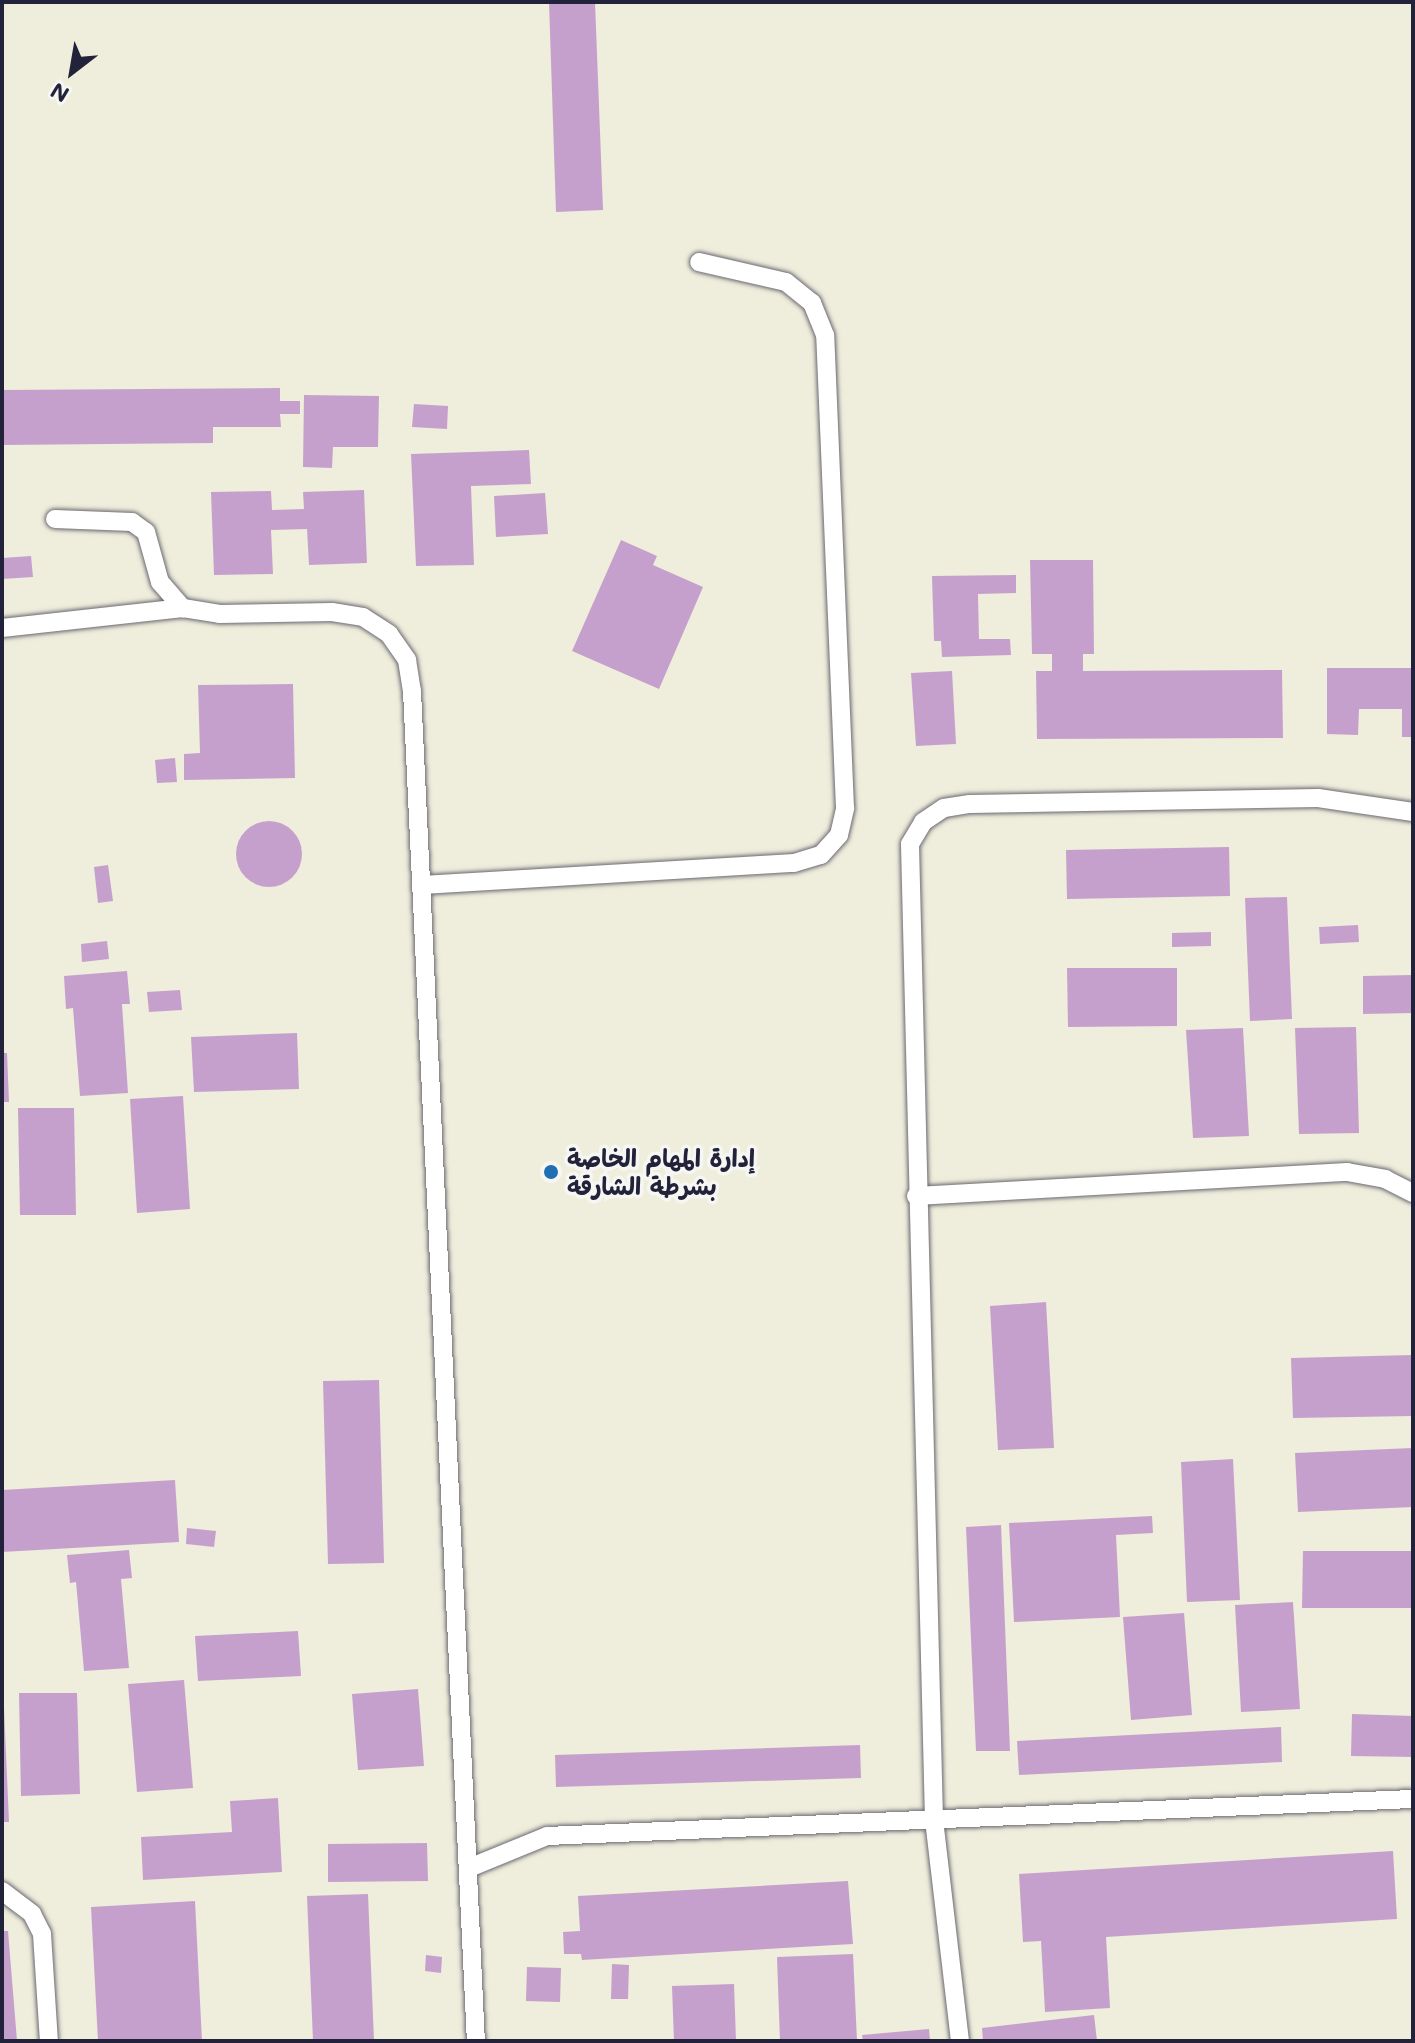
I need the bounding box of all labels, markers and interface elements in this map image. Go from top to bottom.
north arrow [32,32,112,112]
text: N [45,76,74,110]
place label: إدارة المهام الخاصة بشرطة الشارقة [567,1144,755,1200]
marker: إدارة المهام الخاصة بشرطة الشارقة [542,1163,560,1181]

